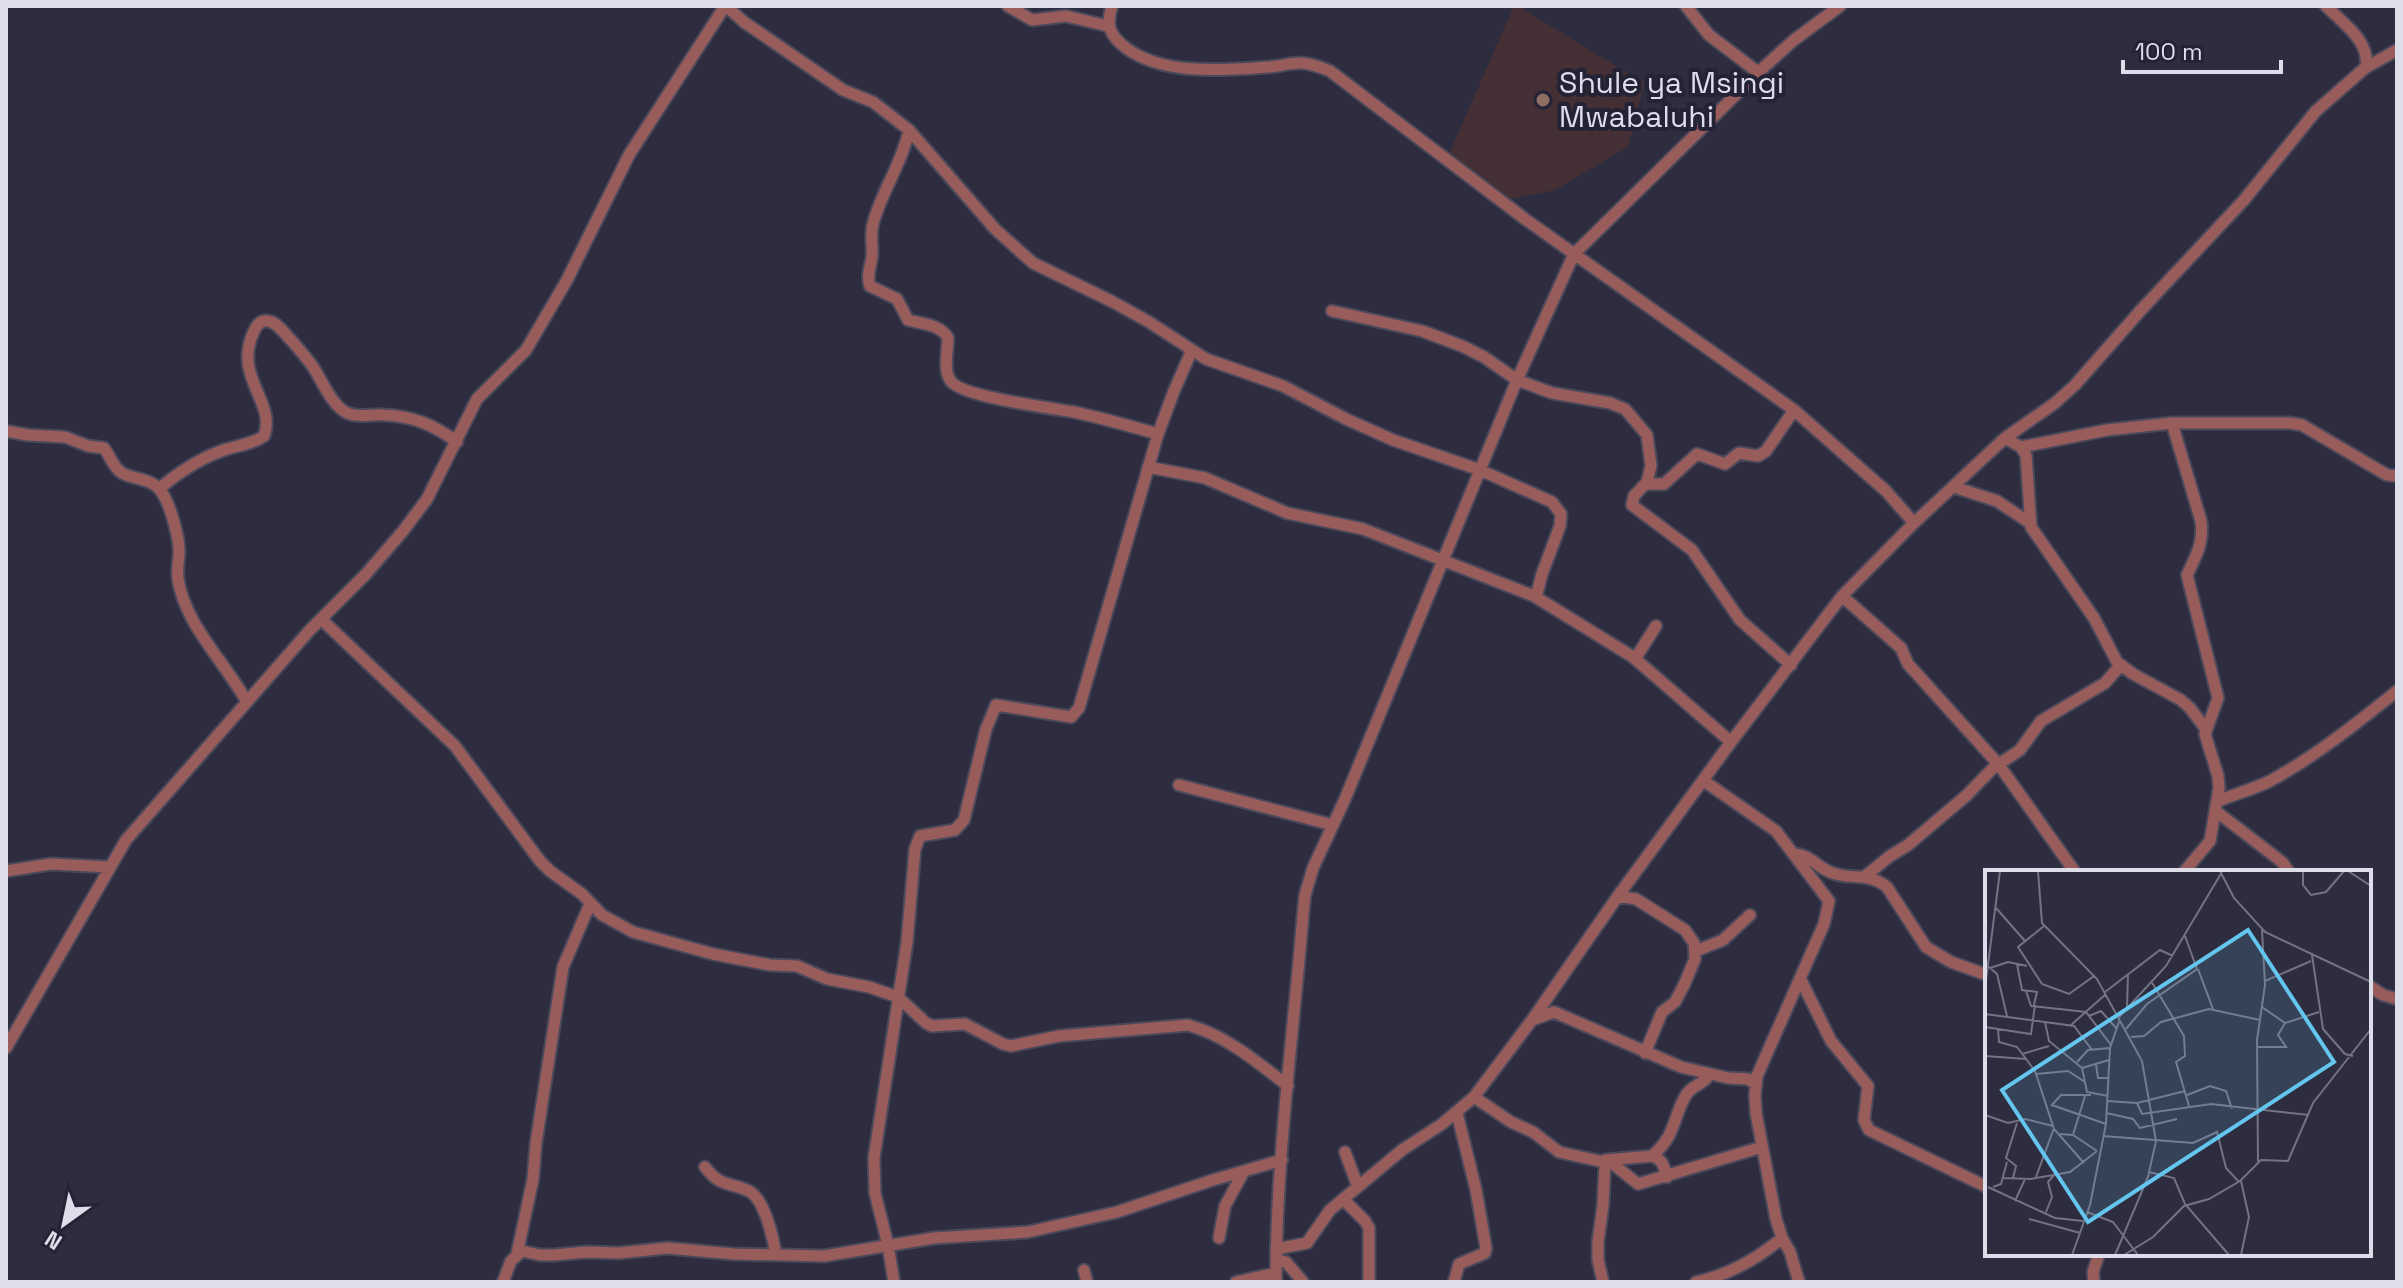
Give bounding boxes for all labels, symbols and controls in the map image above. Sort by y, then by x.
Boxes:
scale bar [2123,24,2281,74]
text: 100 m [2135,36,2203,67]
place label: Shule ya Msingi Mwabaluhi [1559,63,1784,136]
marker: Shule ya Msingi Mwabaluhi [1534,91,1552,109]
inset map [1985,870,2371,1256]
north arrow [24,1184,104,1264]
text: N [39,1225,67,1257]

